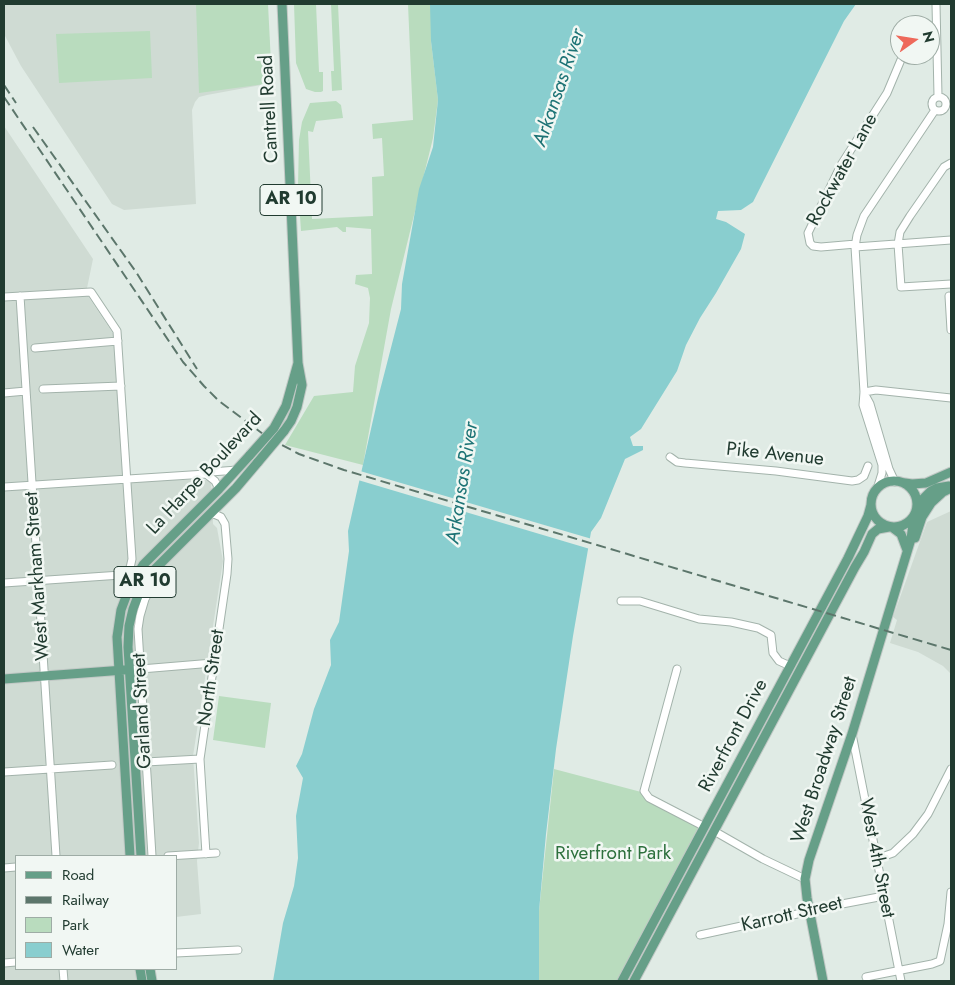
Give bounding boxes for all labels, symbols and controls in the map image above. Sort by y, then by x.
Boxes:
north arrow [890,15,940,65]
water label: Arkansas River [529,26,591,150]
text: N [918,29,940,45]
street label: Cantrell Road [256,54,284,164]
street label: Rockwater Lane [803,110,883,230]
road number: AR 10 [260,184,322,216]
street label: La Harpe Boulevard [143,408,267,540]
water label: Arkansas River [442,420,484,546]
street label: Pike Avenue [725,439,825,471]
street label: West Markham Street [21,491,55,661]
road number: AR 10 [114,566,176,598]
street label: North Street [194,628,230,728]
street label: Garland Street [129,653,157,769]
street label: West Broadway Street [787,674,863,846]
street label: Riverfront Drive [695,676,773,796]
street label: West 4th Street [853,796,899,920]
park label: Riverfront Park [555,843,671,865]
legend [15,855,178,970]
text: Road [62,864,94,886]
text: Railway [62,889,109,911]
street label: Karrott Street [739,892,845,938]
text: Park [62,914,89,936]
text: Water [62,939,99,961]

